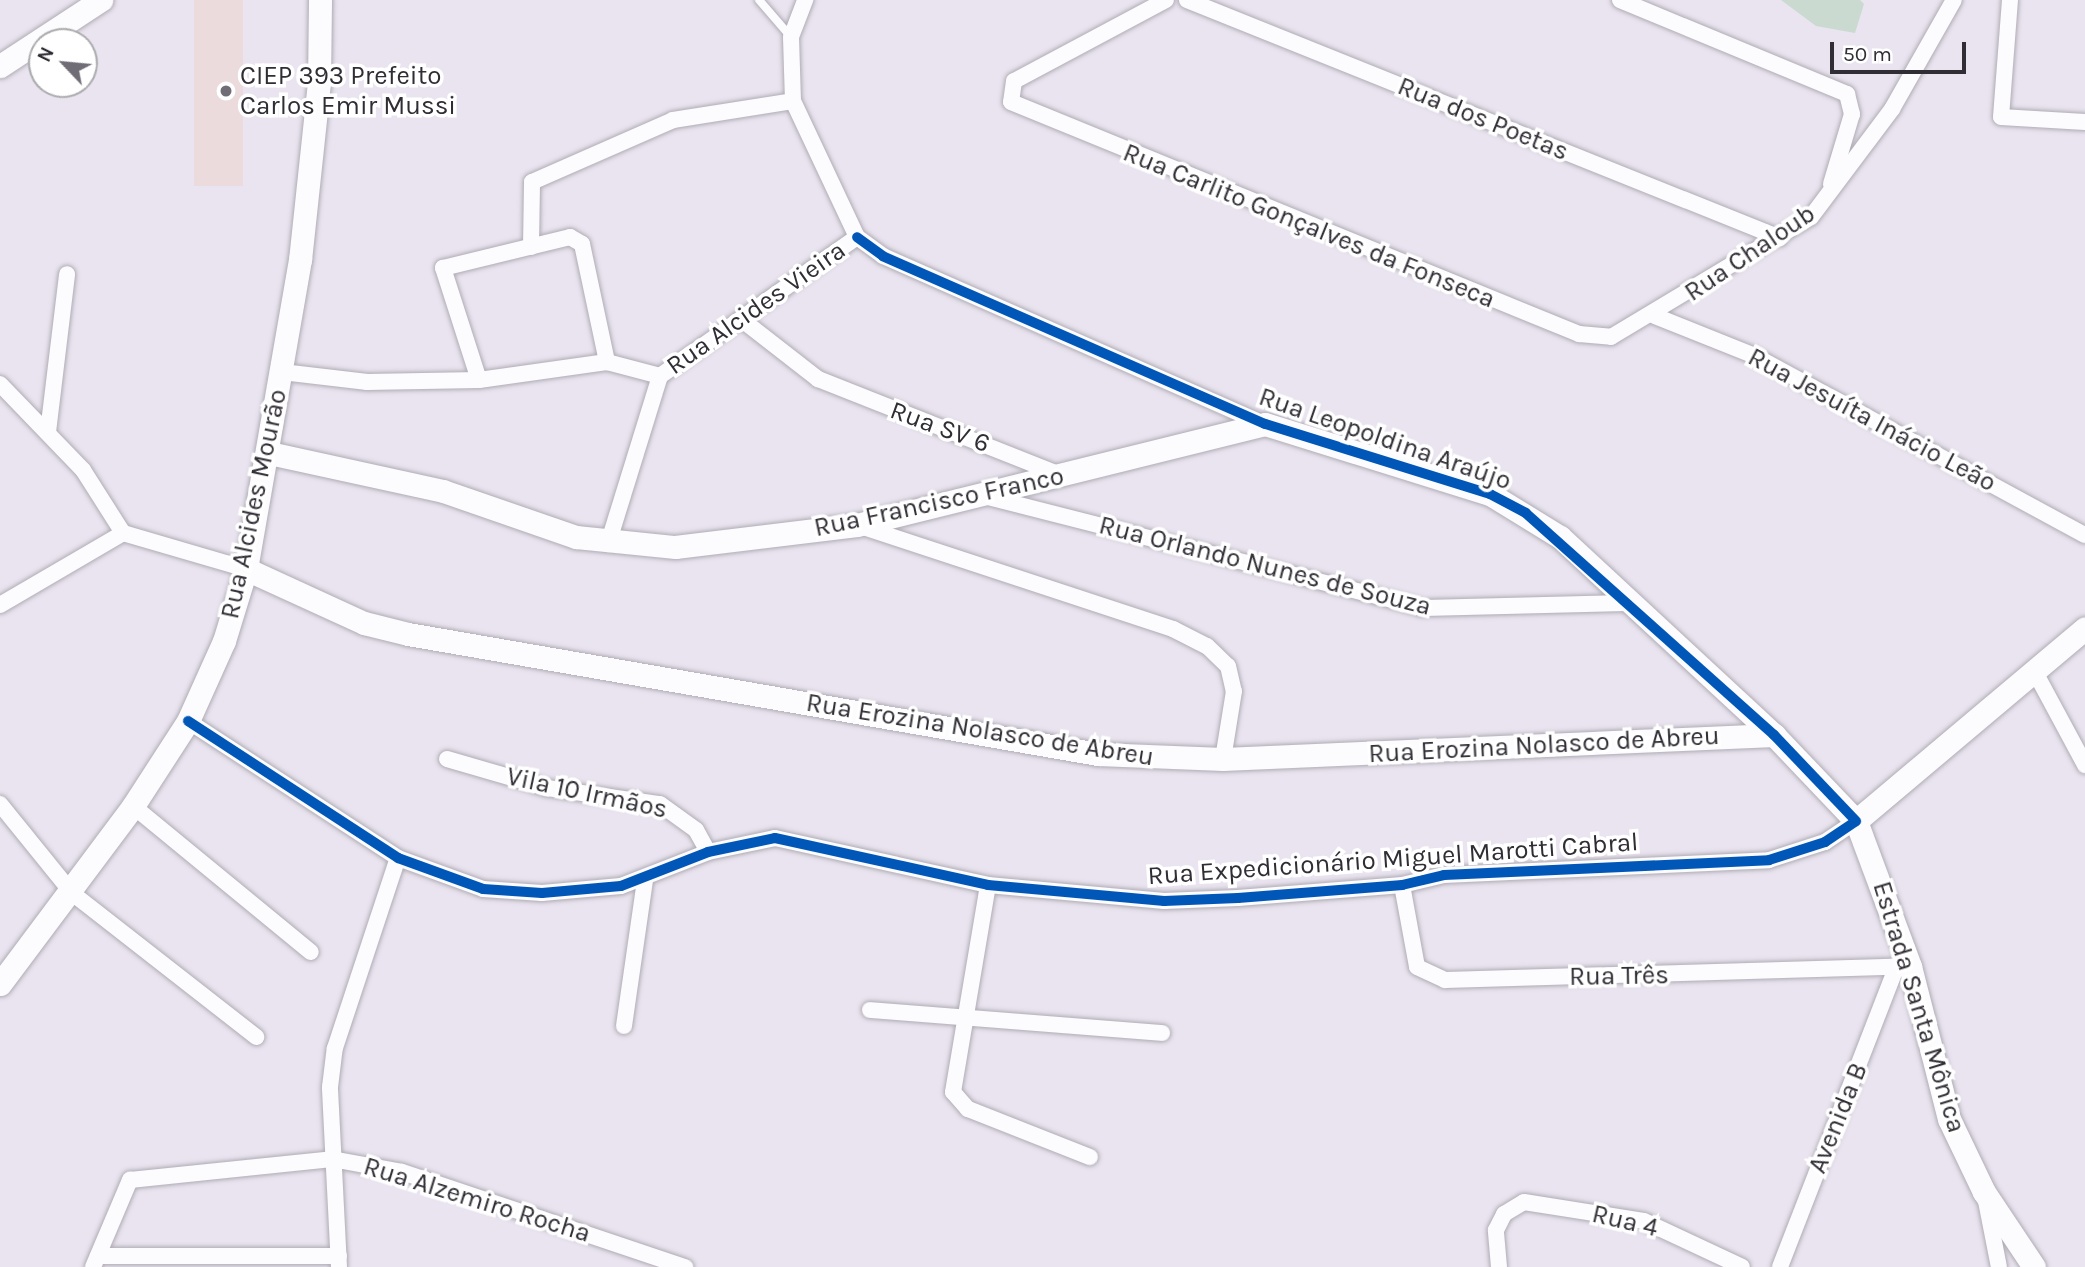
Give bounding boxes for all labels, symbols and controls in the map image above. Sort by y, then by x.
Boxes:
north arrow [28,28,98,98]
scale bar [1833,28,1969,72]
text: 50 m [1843,42,1892,66]
text: N [33,44,59,66]
place label: CIEP 393 Prefeito Carlos Emir Mussi [240,60,456,122]
street label: Rua dos Poetas [1393,71,1573,167]
marker: CIEP 393 Prefeito Carlos Emir Mussi [218,83,234,99]
street label: Rua Carlito Gonçalves da Fonseca [1118,137,1500,315]
street label: Rua Chaloub [1679,198,1821,308]
street label: Rua Alcides Vieira [661,235,851,381]
street label: Rua Jesuíta Inácio Leão [1743,341,2001,499]
street label: Rua Leopoldina Araújo [1255,381,1515,497]
street label: Rua Alcides Mourão [214,386,294,622]
street label: Rua SV 6 [886,395,994,459]
street label: Rua Francisco Franco [811,460,1067,544]
street label: Rua Orlando Nunes de Souza [1096,510,1434,622]
street label: Rua Erozina Nolasco de Abreu [804,687,1156,773]
street label: Rua Erozina Nolasco de Abreu [1368,720,1720,770]
street label: Vila 10 Irmãos [504,761,670,825]
street label: Rua Expedicionário Miguel Marotti Cabral [1147,826,1639,892]
street label: Estrada Santa Mônica [1866,878,1972,1136]
street label: Rua Três [1569,960,1669,992]
street label: Avenida B [1802,1058,1874,1178]
street label: Rua Alzemiro Rocha [360,1151,594,1249]
street label: Rua 4 [1589,1198,1661,1244]

